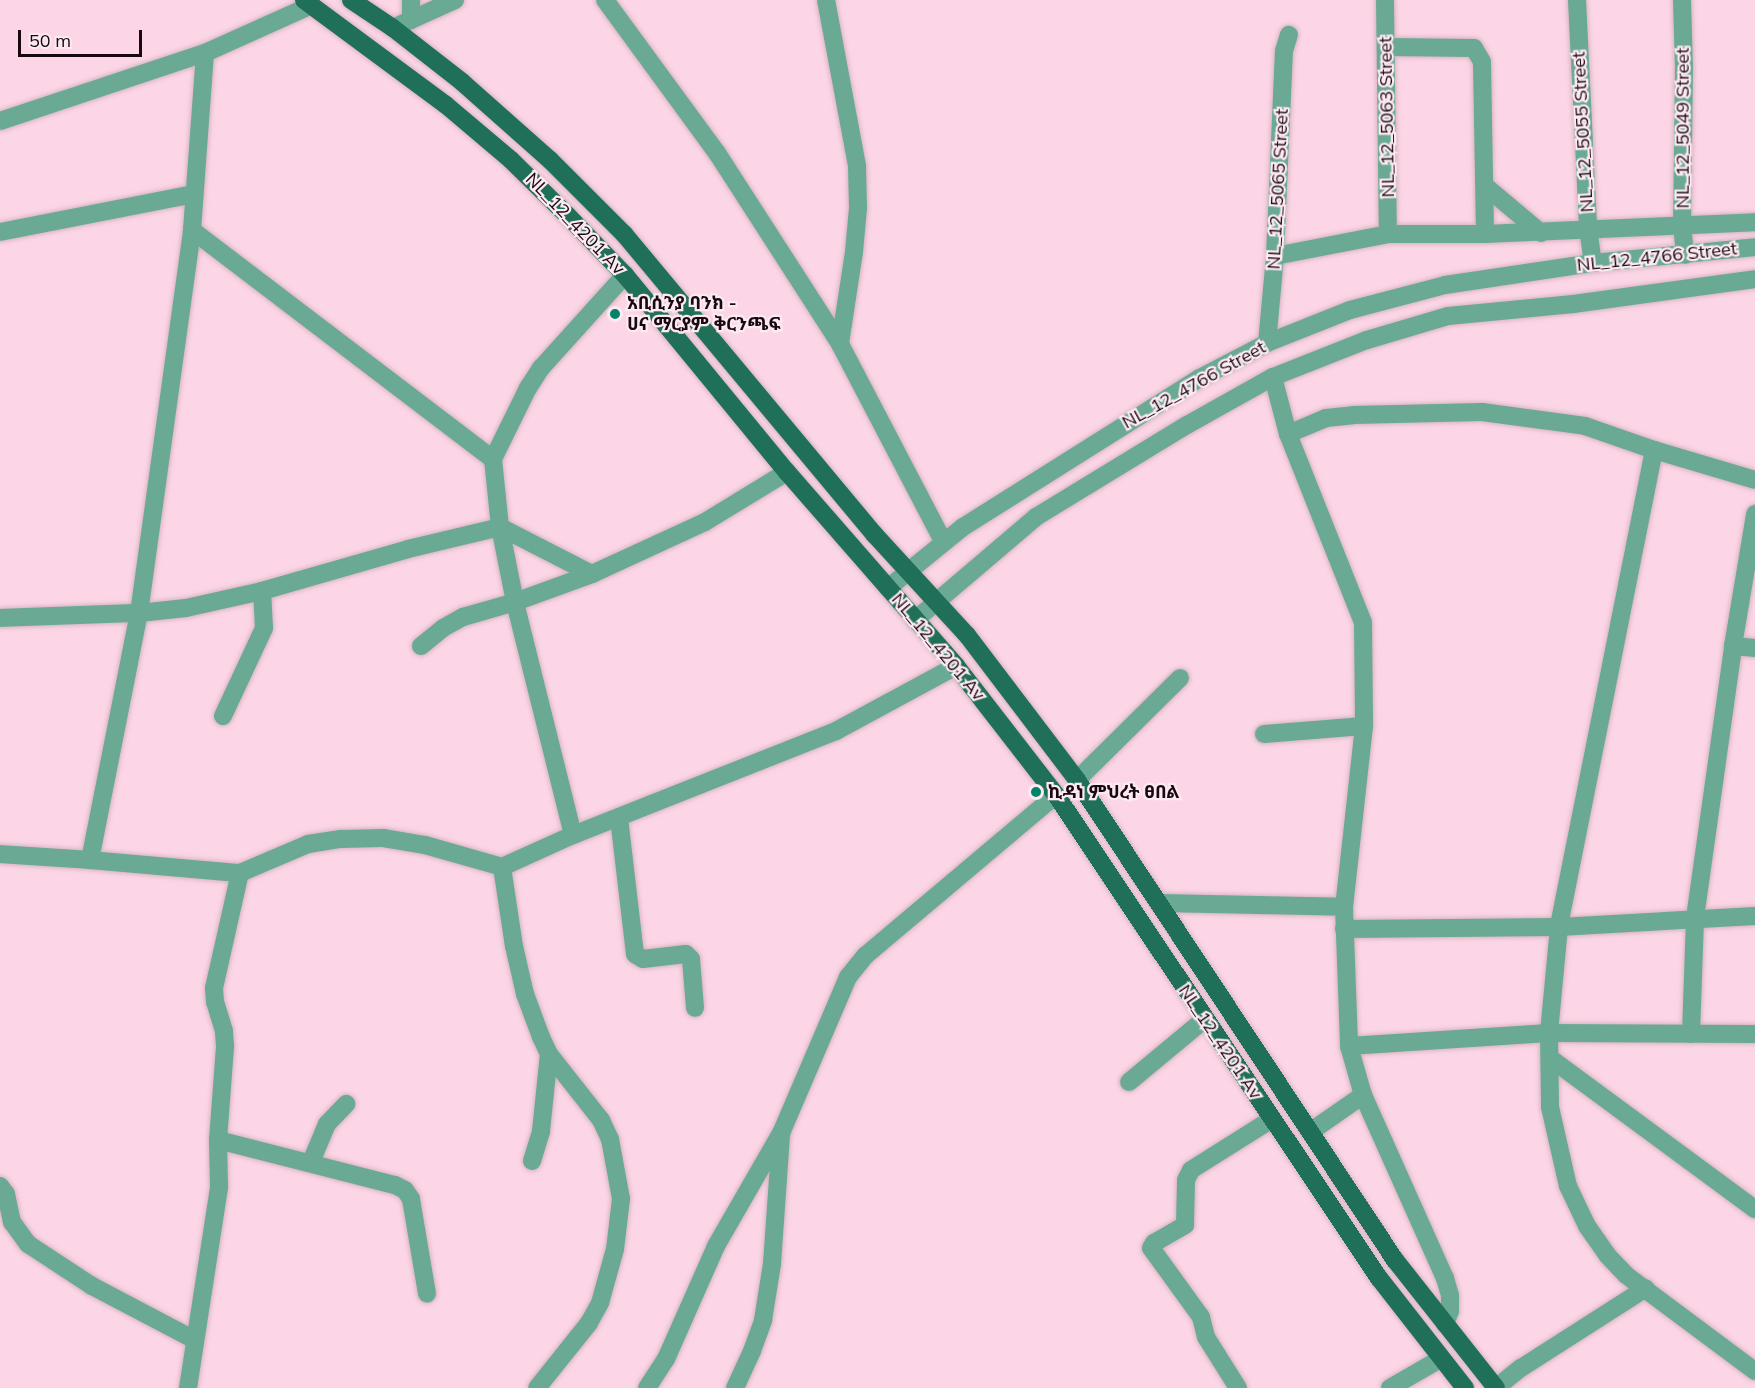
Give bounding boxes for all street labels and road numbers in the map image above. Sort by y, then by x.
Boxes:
street label: NL_12_5063 Street [1375,36,1399,198]
street label: NL_12_5049 Street [1672,48,1694,208]
street label: NL_12_5055 Street [1568,51,1598,213]
street label: NL_12_5065 Street [1263,108,1293,270]
street label: NL_12_4201 Av [521,168,629,280]
street label: NL_12_4766 Street [1576,238,1738,276]
street label: NL_12_4766 Street [1118,337,1270,433]
street label: NL_12_4201 Av [887,589,989,705]
street label: NL_12_4201 Av [1174,981,1266,1103]

